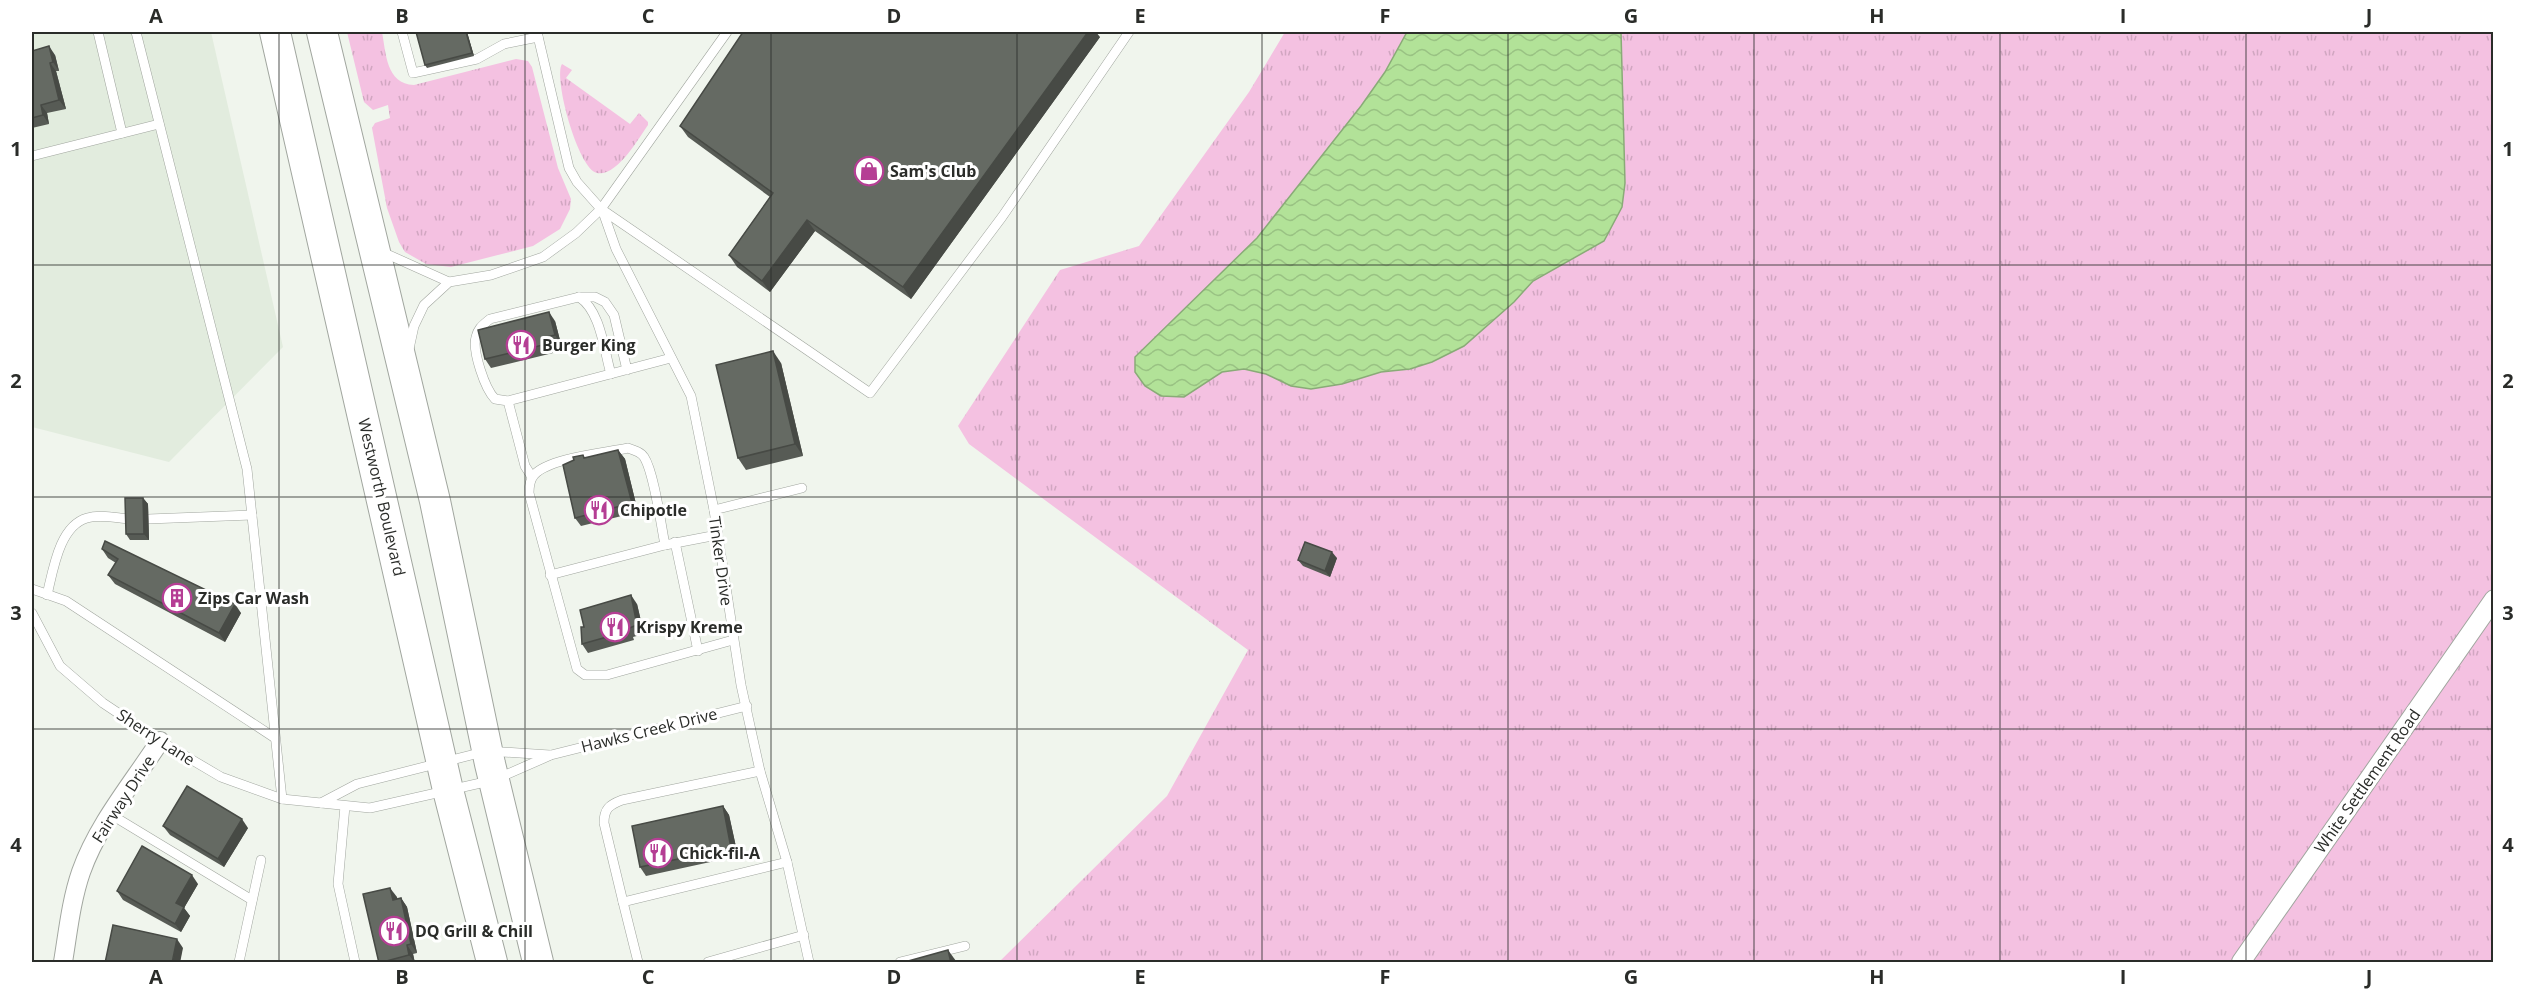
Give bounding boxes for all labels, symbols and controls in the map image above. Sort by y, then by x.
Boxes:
text: A [149,2,163,29]
text: B [395,2,409,29]
text: C [642,2,655,29]
text: D [887,2,901,29]
text: E [1134,2,1146,29]
text: F [1380,2,1390,29]
text: G [1624,2,1638,29]
text: H [1869,2,1885,29]
text: I [2120,2,2126,29]
text: J [2364,2,2372,29]
text: 1 [10,135,22,162]
text: 1 [2502,135,2514,162]
shop icon: Sam's Club [853,155,885,187]
place label: Sam's Club [890,160,976,182]
restaurant icon: Burger King [505,329,537,361]
place label: Burger King [542,334,636,356]
text: 2 [10,367,22,394]
text: 2 [2502,367,2514,394]
street label: Westworth Boulevard [353,416,411,578]
restaurant icon: Chipotle [583,494,615,526]
place label: Chipotle [620,499,687,521]
street label: Tinker Drive [704,515,738,607]
building icon: Zips Car Wash [161,582,193,614]
place label: Zips Car Wash [198,587,309,609]
text: 3 [10,599,22,626]
text: 3 [2502,599,2514,626]
restaurant icon: Krispy Kreme [599,611,631,643]
place label: Krispy Kreme [636,616,743,638]
street label: Hawks Creek Drive [579,702,719,758]
street label: Sherry Lane [113,704,199,770]
street label: White Settlement Road [2309,705,2425,857]
street label: Fairway Drive [86,751,160,847]
text: 4 [10,831,22,858]
text: 4 [2502,831,2514,858]
restaurant icon: Chick-fil-A [642,837,674,869]
place label: Chick-fil-A [679,842,761,864]
restaurant icon: DQ Grill & Chill [378,915,410,947]
place label: DQ Grill & Chill [415,920,533,942]
text: A [149,963,163,990]
text: B [395,963,409,990]
text: C [642,963,655,990]
text: D [887,963,901,990]
text: E [1134,963,1146,990]
text: F [1380,963,1390,990]
text: G [1624,963,1638,990]
text: H [1869,963,1885,990]
text: I [2120,963,2126,990]
text: J [2364,963,2372,990]

